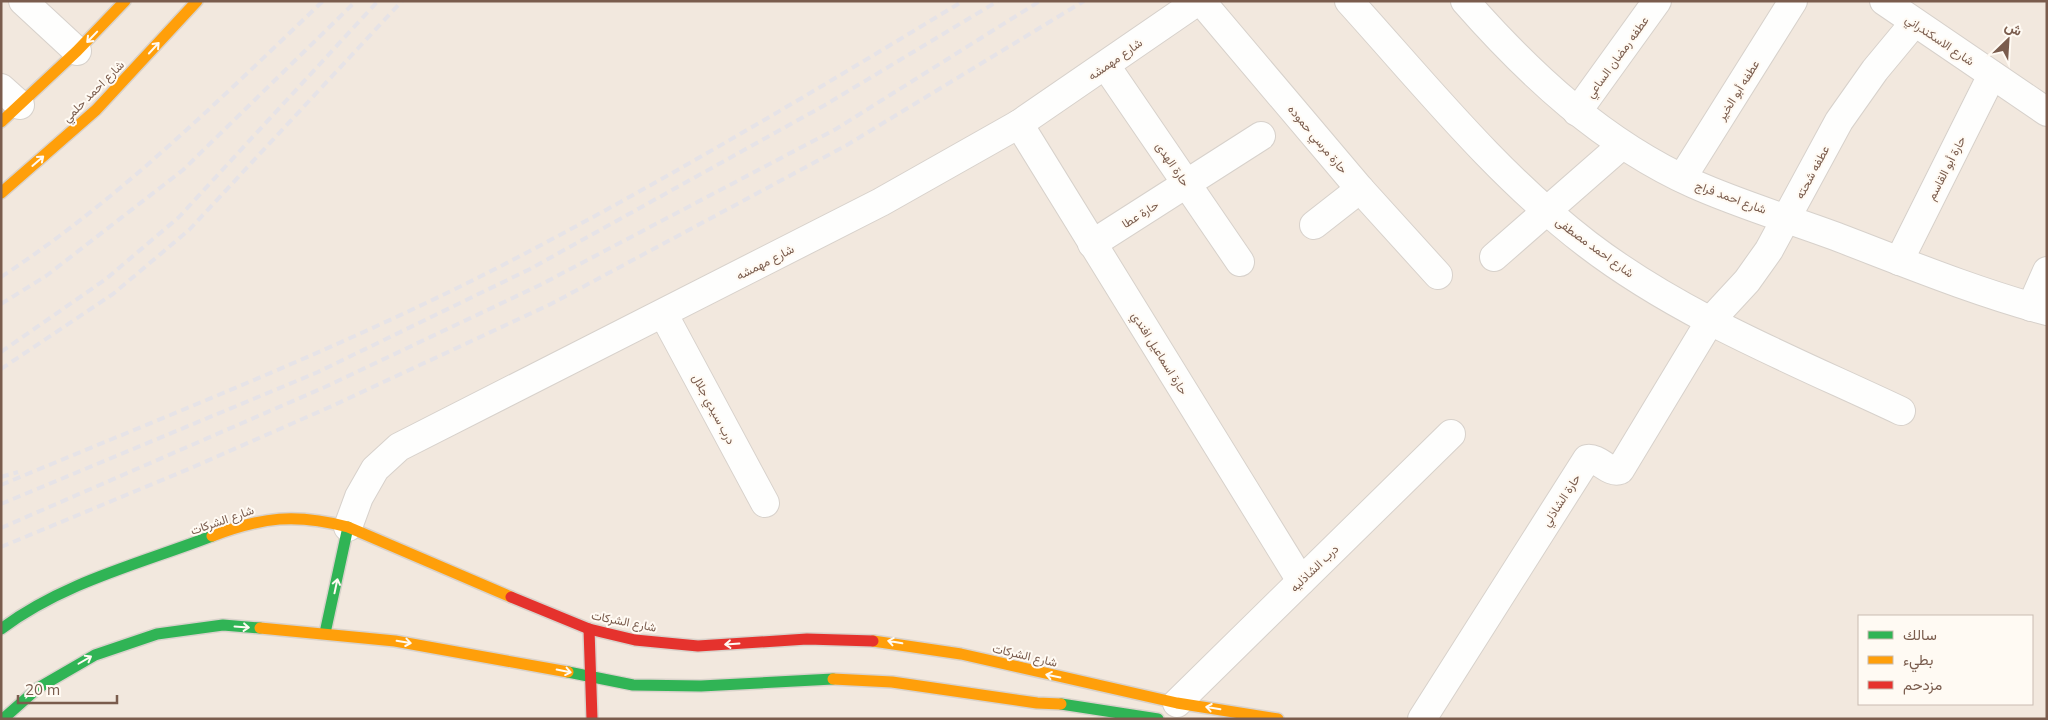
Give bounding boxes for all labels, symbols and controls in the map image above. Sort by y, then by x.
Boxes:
street label: شارع الاسكندراني [1901,11,1977,71]
street label: عطفه رمضان الساعي [1582,13,1654,103]
north arrow [1983,15,2033,65]
text: ش [2002,17,2025,40]
one-way arrow [86,30,98,43]
street label: شارع مهمشه [1085,35,1146,85]
one-way arrow [148,41,160,54]
street label: شارع احمد حلمي [59,57,129,127]
street label: عطفه أبو الخير [1713,57,1763,124]
street label: حارة مرسي حموده [1283,102,1351,178]
street label: حارة أبو القاسم [1923,133,1970,203]
street label: حارة الهدى [1152,139,1193,190]
street label: عطفه شحته [1792,143,1832,201]
one-way arrow [32,156,45,167]
street label: شارع احمد فراج [1693,177,1769,219]
street label: حارة عطا [1119,197,1162,232]
street label: شارع احمد مصطفى [1552,214,1637,282]
street label: شارع مهمشه [734,241,797,285]
street label: حارة اسماعيل افندي [1126,309,1191,399]
street label: درب سيدي جلال [687,371,739,448]
street label: حارة الشاذلي [1538,471,1586,531]
street label: شارع الشركات [188,502,256,540]
street label: درب الشاذليه [1287,541,1342,596]
one-way arrow [331,578,341,594]
street label: شارع الشركات [590,607,658,637]
legend [1858,615,2033,705]
one-way arrow [234,622,250,632]
text: سالك [1903,625,1937,644]
one-way arrow [887,637,903,647]
one-way arrow [396,638,412,648]
one-way arrow [725,639,741,648]
street label: شارع الشركات [991,640,1059,672]
text: بطيء [1903,650,1933,673]
one-way arrow [78,655,92,665]
one-way arrow [556,667,572,676]
one-way arrow [1046,671,1062,680]
scale bar [18,672,116,704]
text: مزدحم [1903,675,1942,695]
text: 20 m [25,680,60,699]
one-way arrow [1205,703,1221,713]

